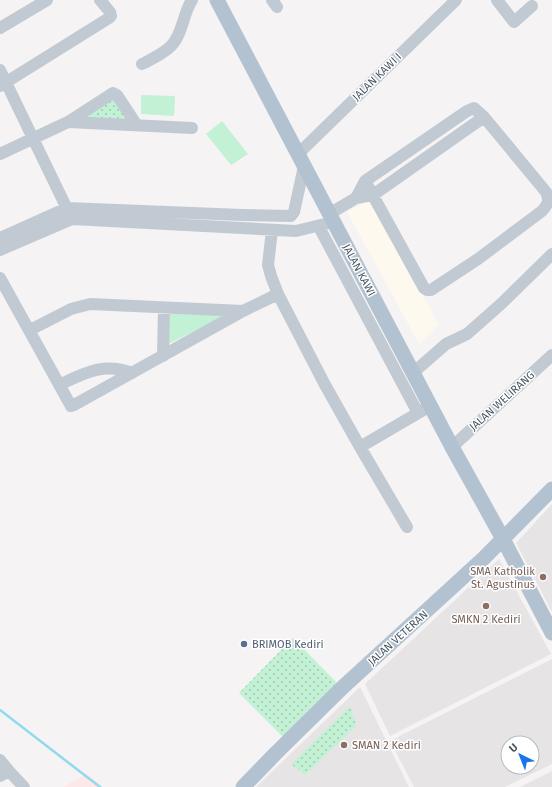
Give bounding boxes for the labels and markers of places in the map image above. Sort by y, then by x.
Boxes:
place label: SMA Katholik St. Agustinus [470,565,535,591]
marker: SMA Katholik St. Agustinus [538,572,548,582]
marker: SMKN 2 Kediri [481,601,491,611]
place label: SMKN 2 Kediri [451,613,521,626]
place label: BRIMOB Kediri [252,638,324,651]
marker: BRIMOB Kediri [239,639,249,649]
place label: SMAN 2 Kediri [352,739,421,752]
marker: SMAN 2 Kediri [339,740,349,750]

